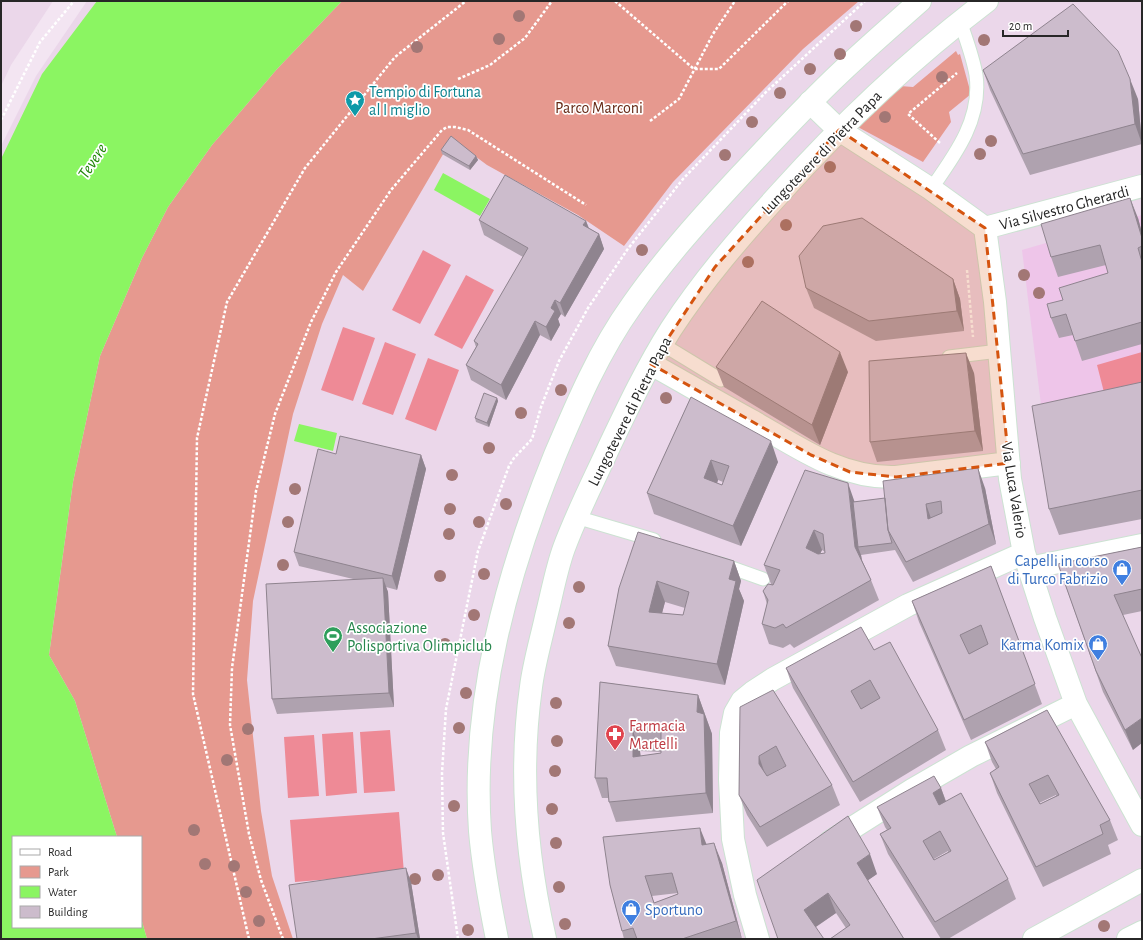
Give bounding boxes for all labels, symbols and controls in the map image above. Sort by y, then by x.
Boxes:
scale bar [1003,12,1068,38]
text: 20 m [1009,20,1032,32]
place label: Tempio di Fortuna al I miglio [369,84,481,118]
street label: Lungotevere di Pietra Papa [759,88,885,218]
place icon: Tempio di Fortuna al I miglio [344,89,366,117]
park label: Parco Marconi [555,100,643,116]
water label: Tevere [75,141,110,182]
street label: Via Silvestro Gherardi [998,183,1131,233]
street label: Lungotevere di Pietra Papa [585,334,675,489]
street label: Via Luca Valerio [998,441,1030,540]
place label: Capelli in corso di Turco Fabrizio [1007,553,1108,587]
shop icon: Capelli in corso di Turco Fabrizio [1111,558,1133,586]
place label: Associazione Polisportiva Olimpiclub [347,620,492,654]
sports icon: Associazione Polisportiva Olimpiclub [322,625,344,653]
shop icon: Karma Komix [1087,633,1109,661]
place label: Karma Komix [1000,637,1084,653]
place label: Farmacia Martelli [629,718,685,752]
pharmacy icon: Farmacia Martelli [604,723,626,751]
legend [12,836,142,928]
text: Road [48,846,72,858]
text: Park [48,866,69,878]
text: Water [48,886,77,898]
shop icon: Sportuno [620,898,642,926]
place label: Sportuno [645,902,703,918]
text: Building [48,906,88,918]

